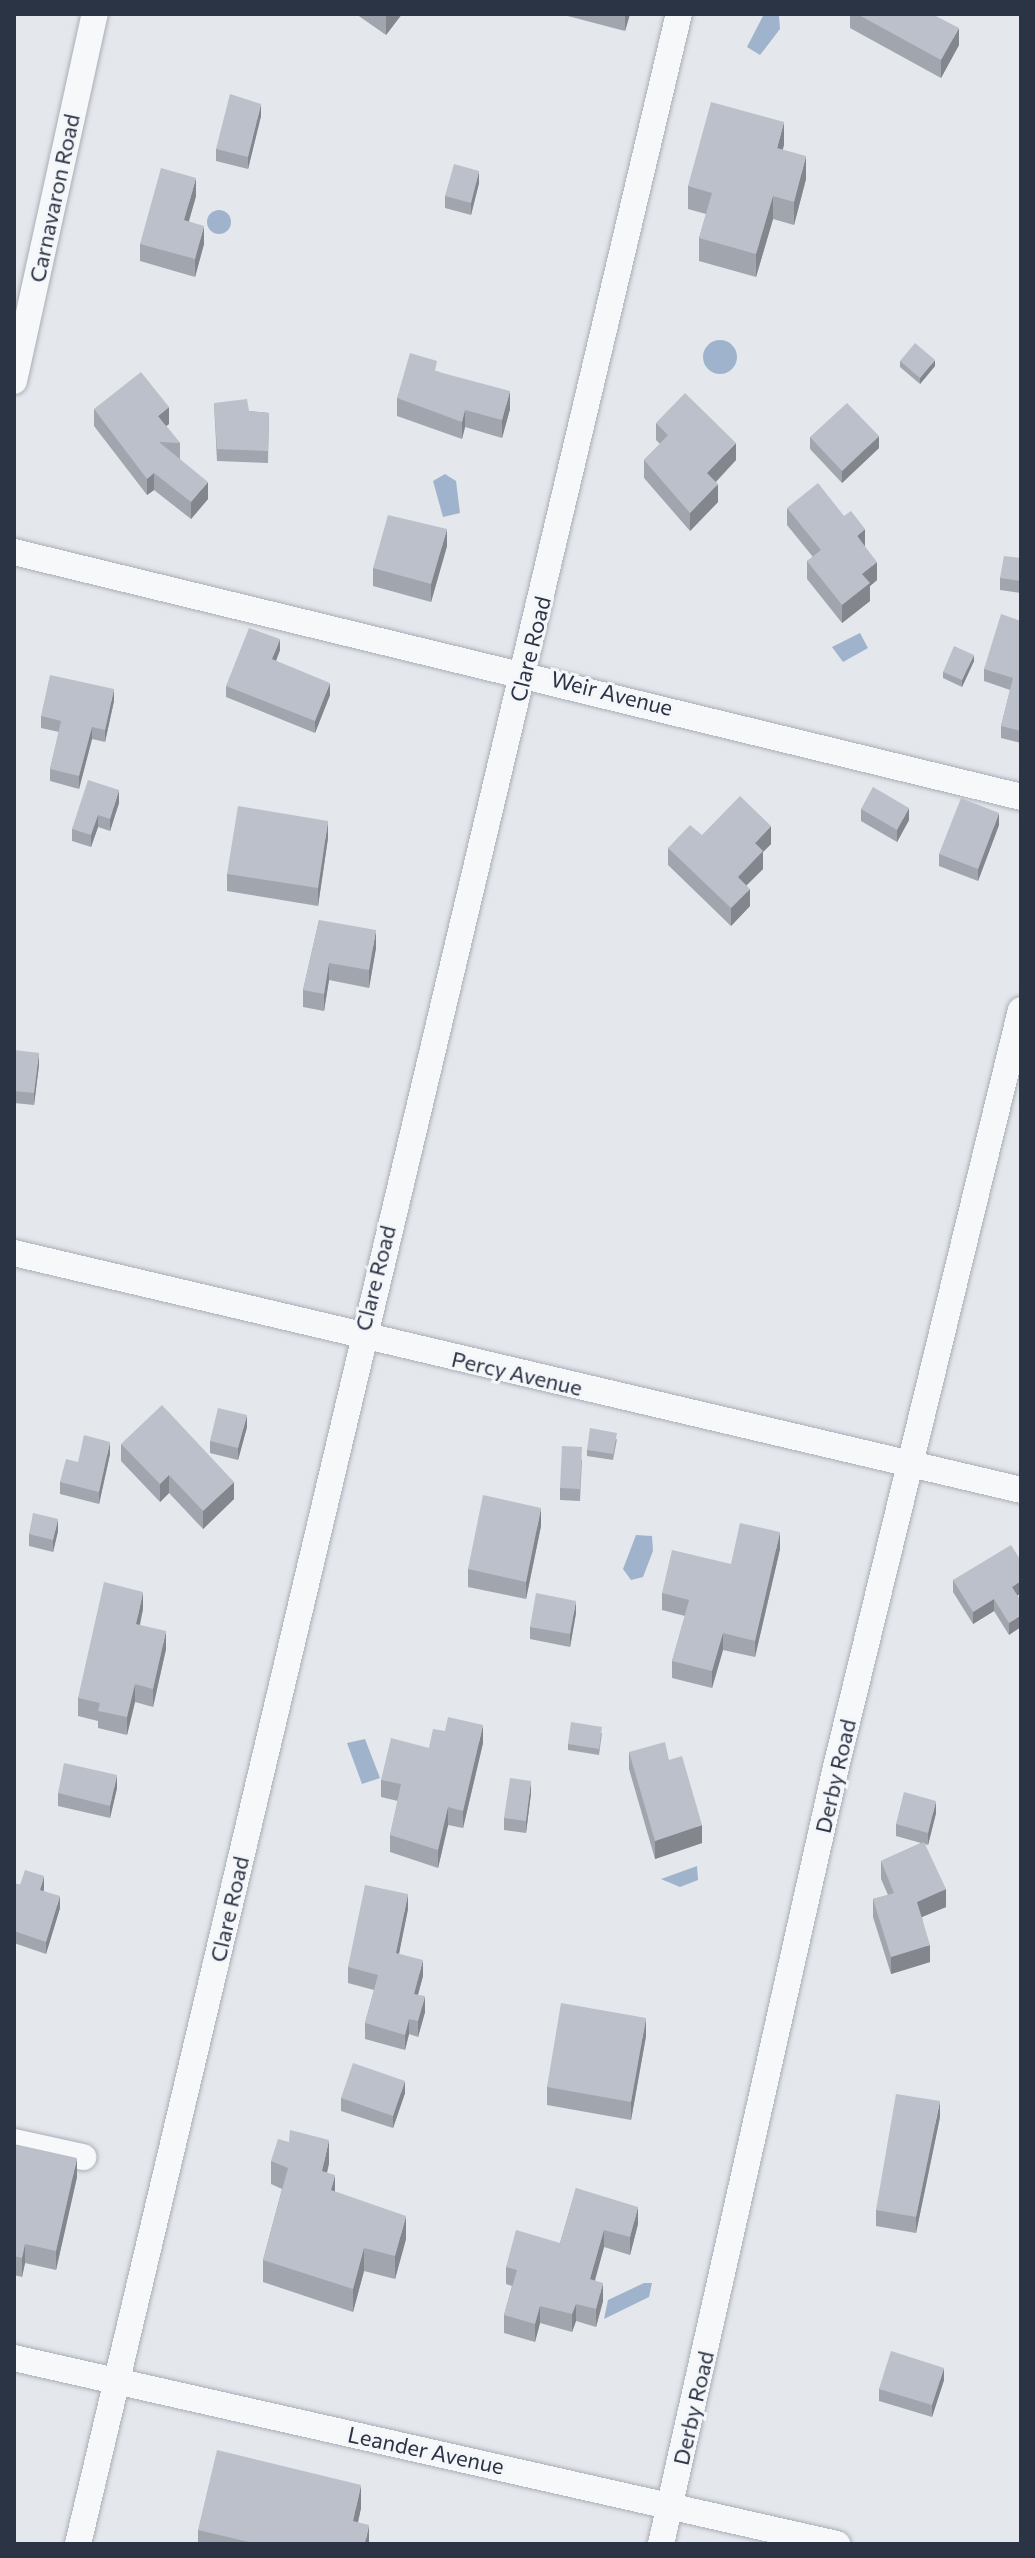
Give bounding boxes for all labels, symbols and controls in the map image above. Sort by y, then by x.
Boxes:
street label: Carnavaron Road [23,111,85,285]
street label: Clare Road [504,594,556,704]
street label: Weir Avenue [548,665,676,721]
street label: Clare Road [349,1223,401,1333]
street label: Percy Avenue [449,1345,585,1401]
street label: Derby Road [809,1716,861,1836]
street label: Clare Road [204,1854,254,1964]
street label: Derby Road [667,2348,719,2468]
street label: Leander Avenue [346,2421,506,2479]

